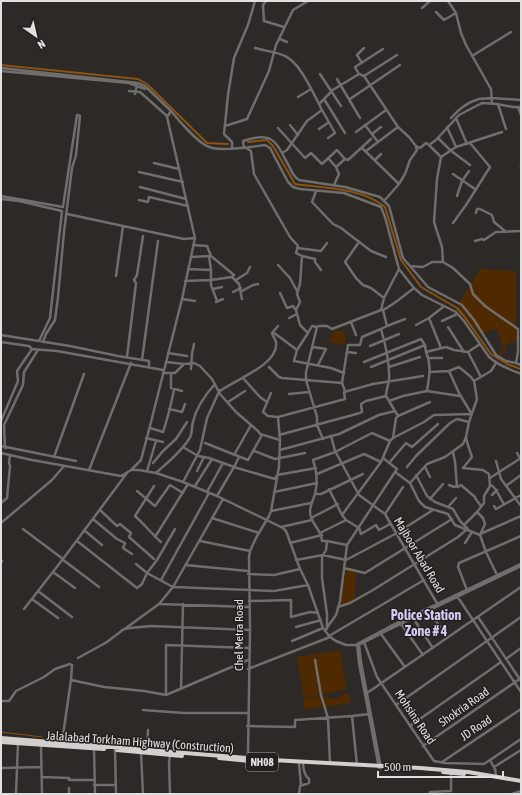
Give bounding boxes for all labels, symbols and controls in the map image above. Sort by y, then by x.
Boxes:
north arrow [16,16,56,56]
text: N [36,37,48,51]
street label: Majboor Abad Road [391,515,447,595]
street label: Chel Metra Road [232,599,246,671]
district label: Police Station Zone # 4 [391,607,462,639]
street label: Shokria Road [436,685,492,729]
street label: Mohsina Road [392,687,438,747]
street label: JD Road [458,712,494,744]
street label: Jalalabad Torkham Highway (Construction) [46,728,234,756]
road number: NH08 [246,753,278,771]
scale bar [378,753,503,779]
text: 500 m [384,760,411,774]

